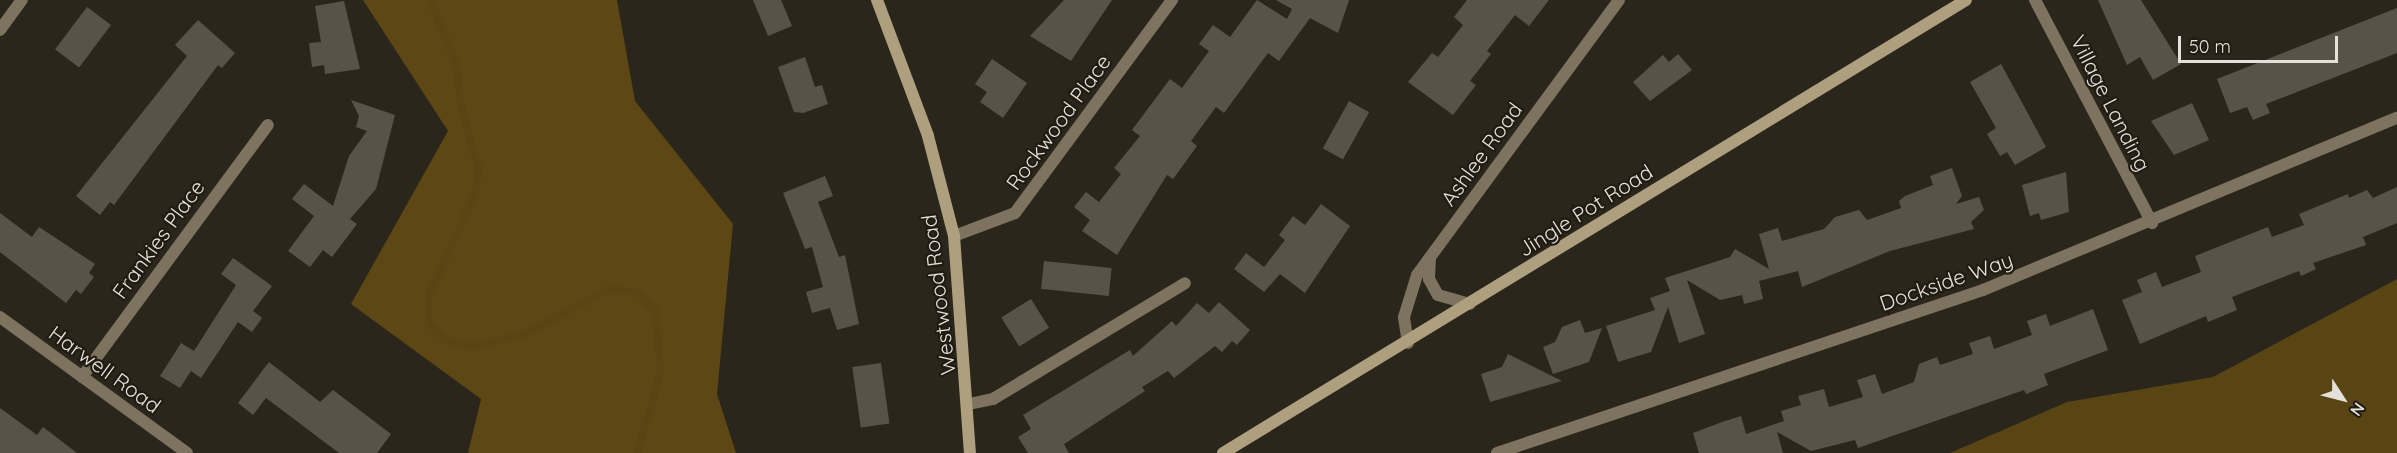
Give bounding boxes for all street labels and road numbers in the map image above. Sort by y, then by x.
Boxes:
street label: Village Landing [2066,31,2156,175]
street label: Rockwood Place [1000,49,1116,195]
street label: Ashlee Road [1435,97,1527,211]
street label: Jingle Pot Road [1513,159,1657,261]
street label: Frankies Place [107,175,209,303]
street label: Westwood Road [916,213,960,377]
street label: Dockside Way [1876,246,2016,316]
street label: Harwell Road [44,320,166,418]

